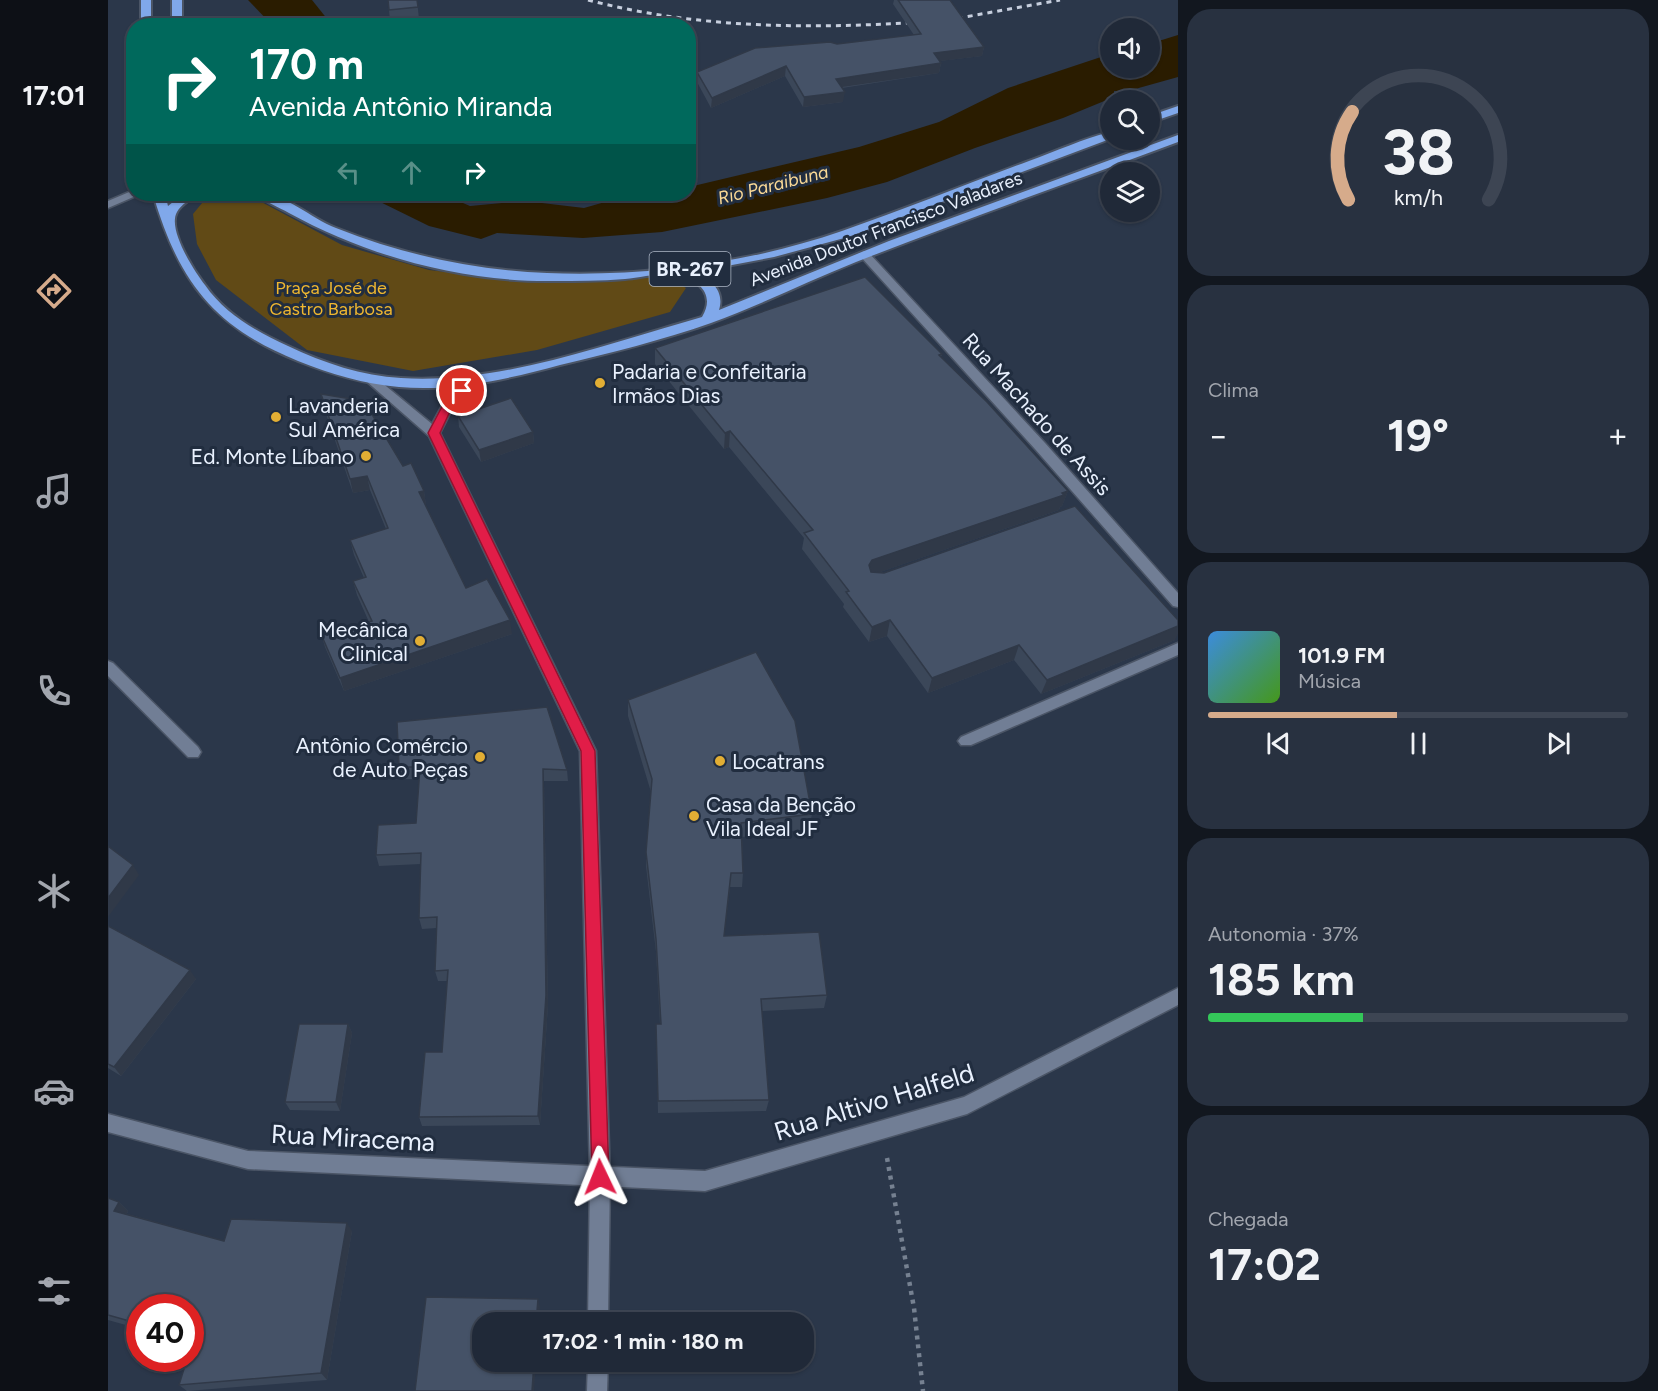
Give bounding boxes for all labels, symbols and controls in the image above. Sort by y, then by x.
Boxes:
map controls [1100,18,1160,222]
button: sound [1100,18,1160,78]
text: 170 m [249,39,364,90]
icon: right [150,42,228,120]
text: 17:01 [22,79,86,112]
text: Avenida Antônio Miranda [249,90,552,123]
button: search [1100,90,1160,150]
text: 38 [1382,115,1454,190]
icon: left [332,156,365,189]
icon: ahead [395,156,428,189]
icon: right [458,156,491,189]
water label: Rio Paraibuna [715,161,831,209]
button: layers [1100,162,1160,222]
street label: Avenida Doutor Francisco Valadares [747,167,1025,291]
text: km/h [1394,185,1442,210]
road number: BR-267 [650,252,730,286]
icon: directions [33,270,75,312]
park label: Praça José de Castro Barbosa [269,277,393,320]
street label: Rua Machado de Assis [957,328,1117,500]
place label: Padaria e Confeitaria Irmãos Dias [612,359,807,408]
pin [436,365,487,416]
icon: arrive [445,374,478,407]
marker: Padaria e Confeitaria Irmãos Dias [593,376,607,390]
text: Clima [1208,378,1259,402]
place label: Lavanderia Sul América [288,393,400,442]
text: 19° [1387,408,1449,462]
marker: Lavanderia Sul América [269,410,283,424]
text: − [1208,416,1229,455]
text: + [1607,416,1628,455]
place label: Ed. Monte Líbano [191,444,354,469]
marker: Ed. Monte Líbano [359,449,373,463]
icon: music [33,470,75,512]
place label: Mecânica Clinical [318,617,408,666]
marker: Mecânica Clinical [413,634,427,648]
text: 101.9 FM [1298,642,1385,669]
text: Música [1298,669,1361,693]
icon: phone [33,670,75,712]
icon: previous [1262,727,1295,760]
icon: pause [1402,727,1435,760]
icon: next [1542,727,1575,760]
place label: Antônio Comércio de Auto Peças [296,733,468,782]
place label: Locatrans [732,749,824,774]
marker: Antônio Comércio de Auto Peças [473,750,487,764]
marker: Locatrans [713,754,727,768]
place label: Casa da Benção Vila Ideal JF [706,792,856,841]
marker: Casa da Benção Vila Ideal JF [687,809,701,823]
icon: climate [33,870,75,912]
text: Autonomia · 37% [1208,922,1359,946]
text: 185 km [1208,952,1355,1006]
street label: Rua Altivo Halfeld [770,1056,978,1148]
icon: car [33,1070,75,1112]
street label: Rua Miracema [270,1118,436,1158]
position arrow [568,1145,632,1209]
text: Chegada [1208,1207,1288,1231]
text: 17:02 [1208,1237,1321,1291]
icon: filters [33,1270,75,1312]
speed limit sign: 40 [126,1294,204,1372]
text: 17:02 · 1 min · 180 m [543,1328,743,1355]

